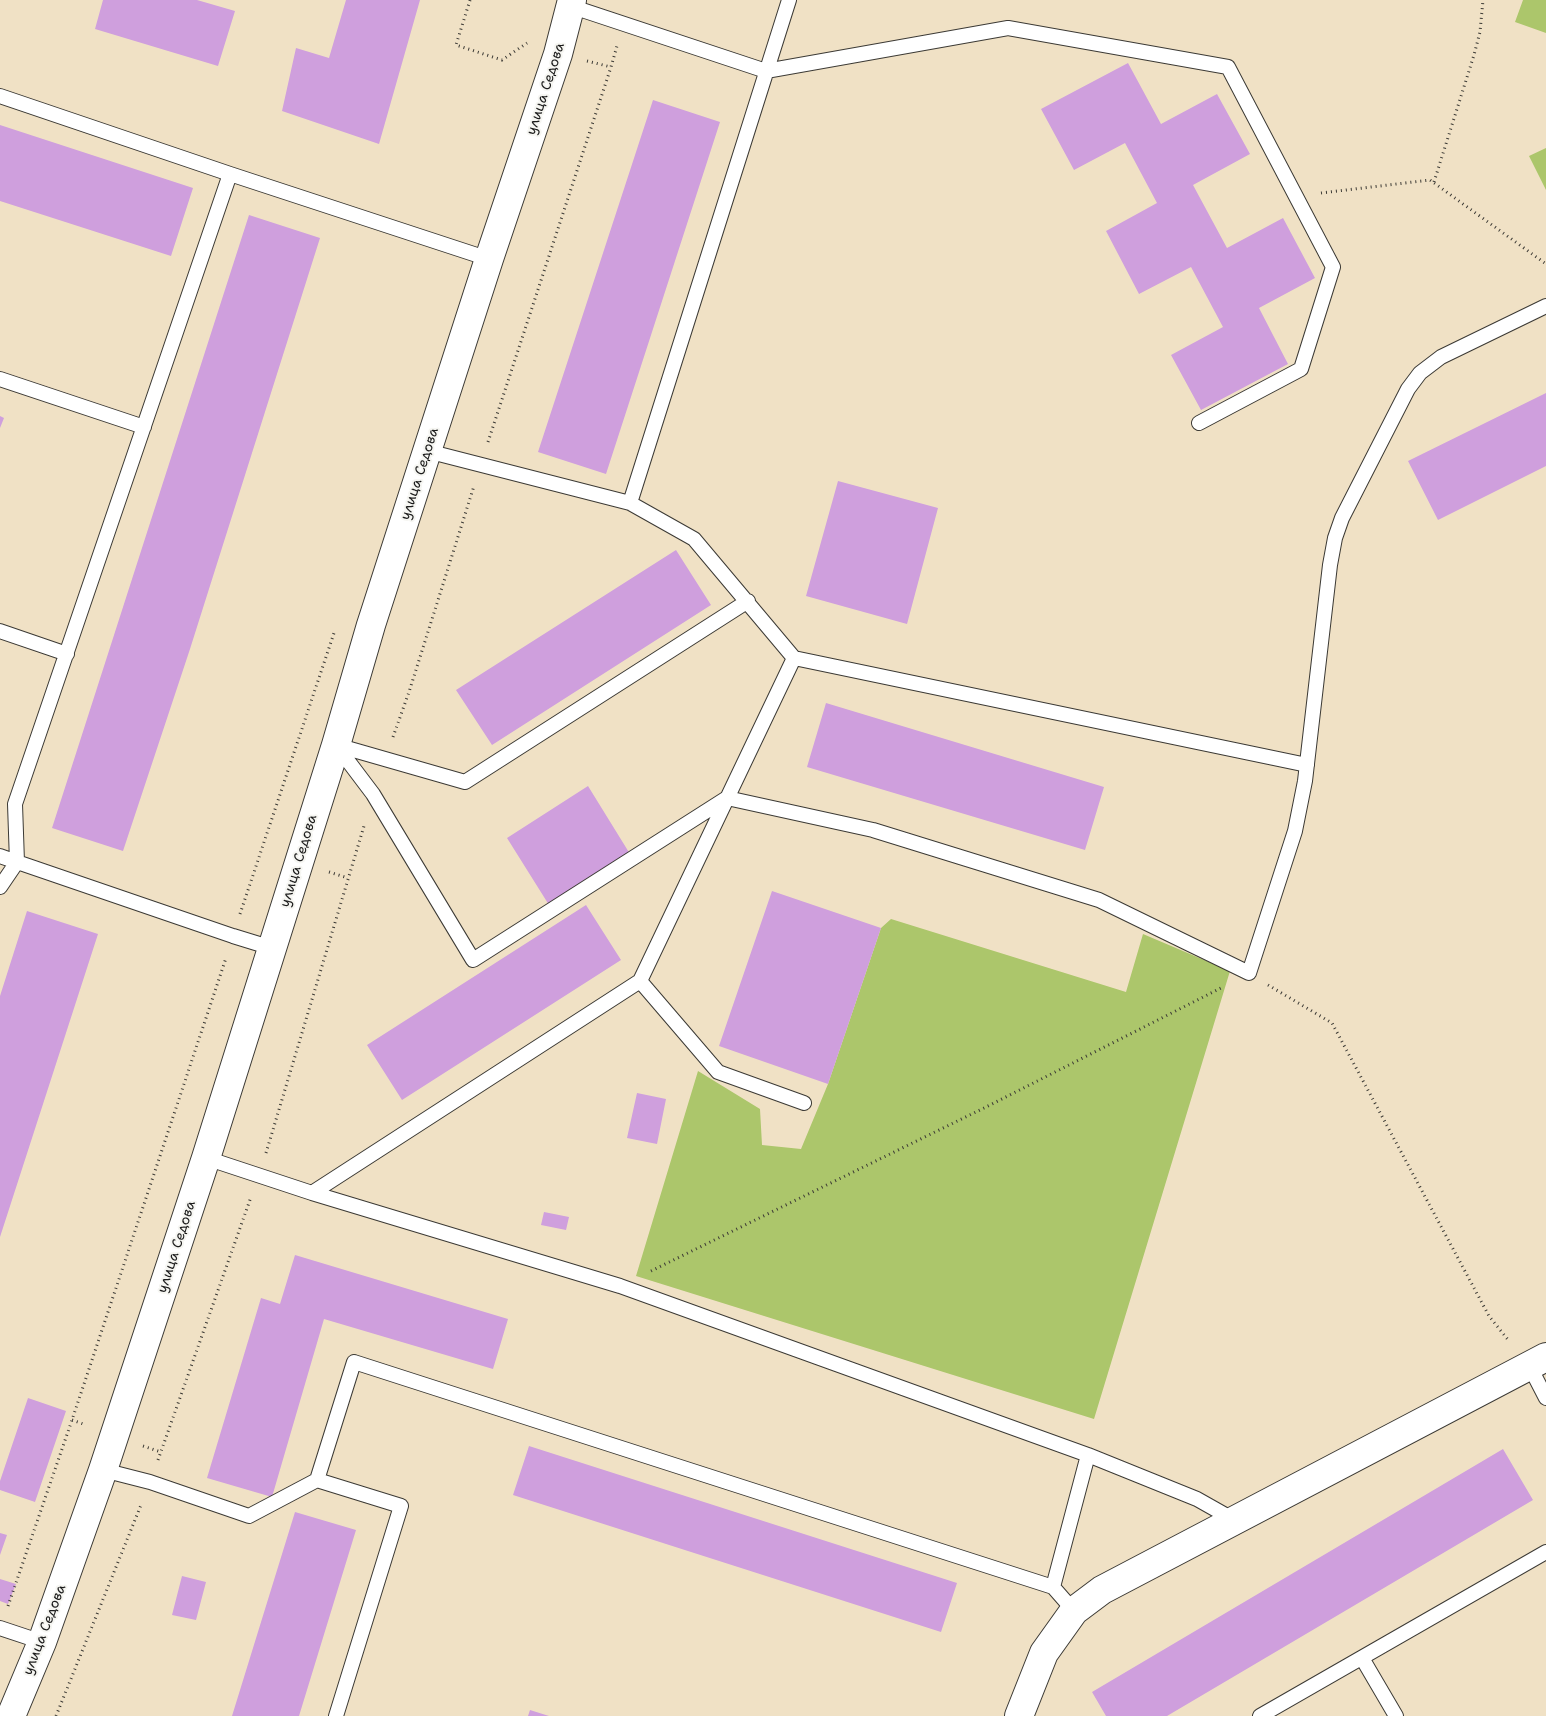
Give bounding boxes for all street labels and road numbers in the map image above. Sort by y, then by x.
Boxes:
street label: улица Седова [523,41,569,137]
street label: улица Седова [397,426,443,522]
street label: улица Седова [277,813,321,909]
street label: улица Седова [154,1199,200,1295]
street label: улица Седова [20,1582,70,1678]

